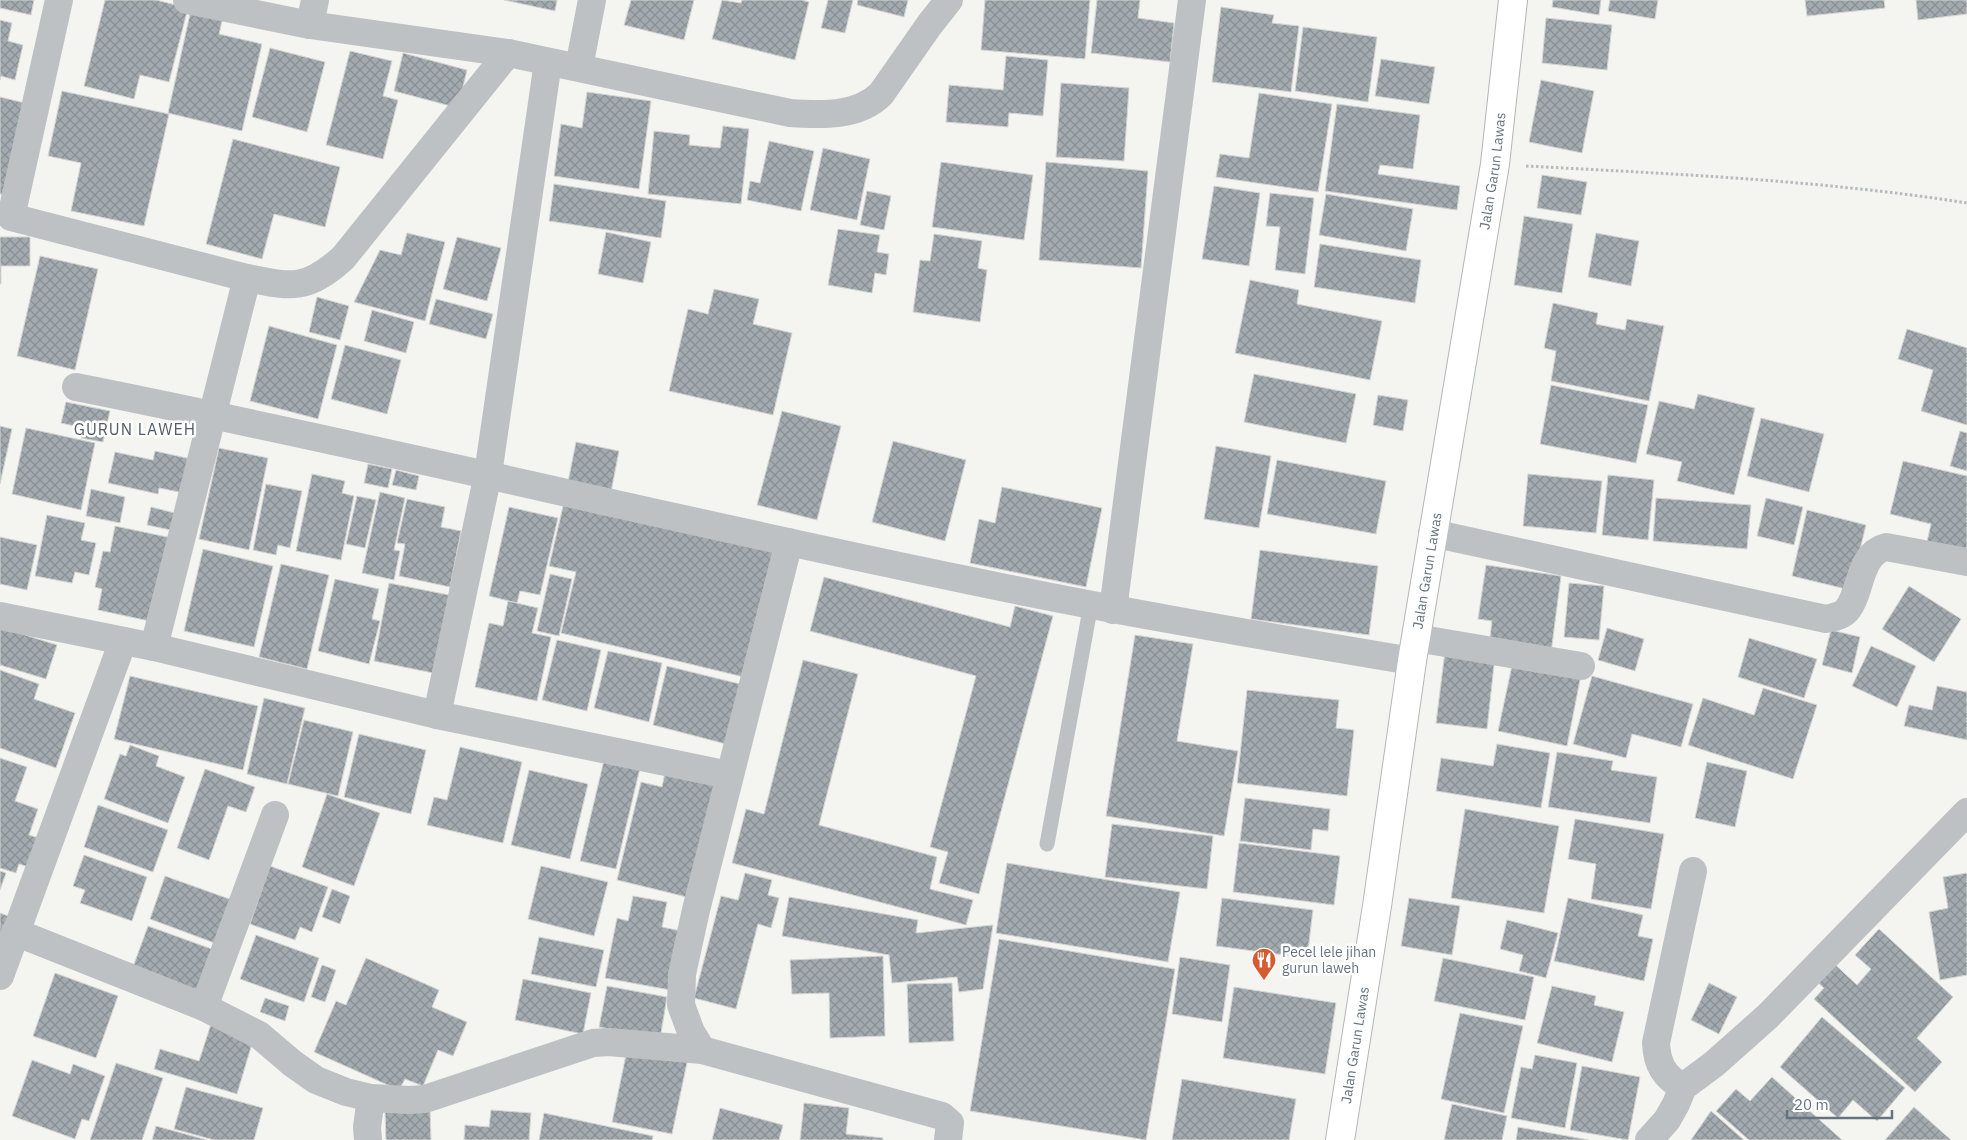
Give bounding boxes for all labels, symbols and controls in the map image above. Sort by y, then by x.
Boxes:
street label: Jalan Garun Lawas [1475,111,1510,231]
district label: GURUN LAWEH [74,419,196,439]
street label: Jalan Garun Lawas [1408,511,1446,630]
place label: Pecel lele jihan gurun laweh [1282,943,1376,977]
restaurant icon: Pecel lele jihan gurun laweh [1251,947,1277,981]
street label: Jalan Garun Lawas [1337,985,1373,1105]
scale bar [1787,1088,1892,1120]
text: 20 m [1794,1095,1829,1114]

